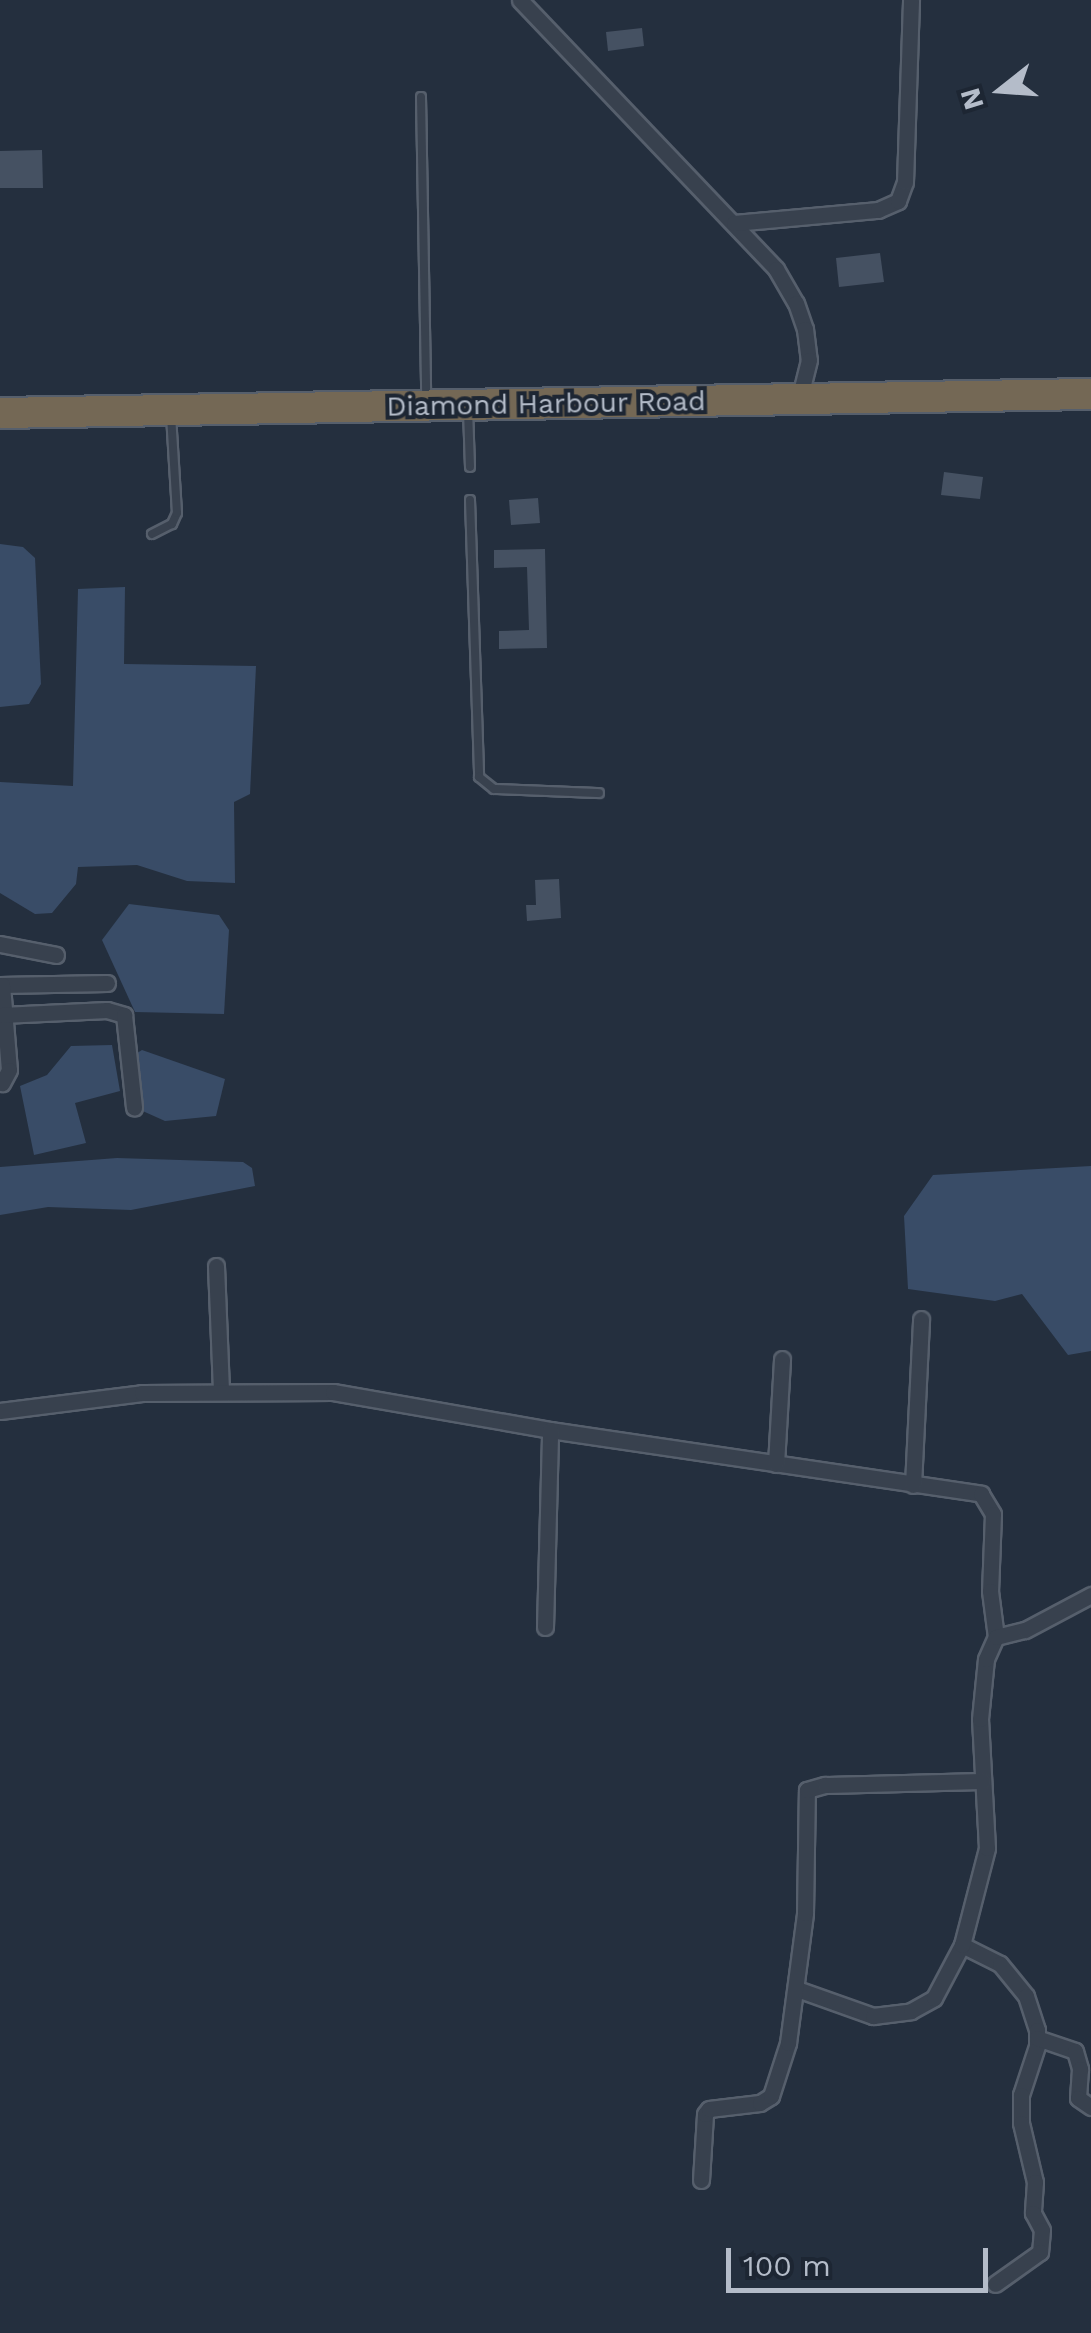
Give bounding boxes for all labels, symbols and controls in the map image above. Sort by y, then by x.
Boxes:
north arrow [951,40,1051,140]
text: N [953,84,991,114]
street label: Diamond Harbour Road [386,384,706,424]
scale bar [731,2228,994,2290]
text: 100 m [743,2248,831,2283]

